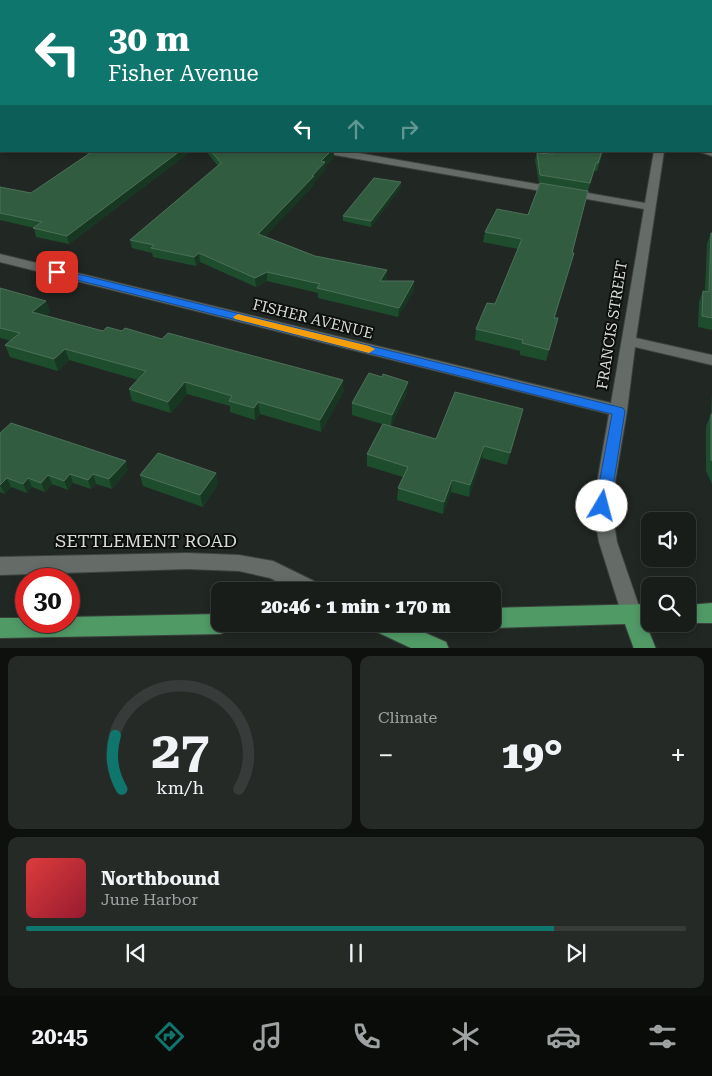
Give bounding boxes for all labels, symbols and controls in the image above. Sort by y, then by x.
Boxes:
text: 30 m [108,19,190,60]
icon: left [25,20,90,85]
text: Fisher Avenue [108,61,259,86]
icon: left [289,115,317,143]
icon: ahead [342,115,370,143]
icon: right [395,115,423,143]
pin [36,251,78,293]
icon: arrive [43,258,71,286]
street label: FRANCIS STREET [593,259,631,391]
street label: FISHER AVENUE [251,295,375,343]
position arrow [575,479,627,531]
map controls [641,512,696,632]
button: sound [641,512,696,567]
street label: SETTLEMENT ROAD [55,530,237,551]
speed limit sign: 30 [15,568,80,633]
button: search [641,577,696,632]
text: 20:46 · 1 min · 170 m [261,595,451,618]
text: Climate [378,708,437,727]
text: 27 [151,720,209,781]
text: 19° [501,733,563,777]
text: − [378,739,394,772]
text: + [670,739,686,772]
text: km/h [156,777,204,798]
text: Northbound [101,867,220,890]
text: June Harbor [101,890,198,909]
icon: previous [122,939,150,967]
icon: pause [342,939,370,967]
icon: next [562,939,590,967]
icon: directions [152,1019,187,1054]
icon: music [250,1019,285,1054]
icon: phone [349,1019,384,1054]
icon: climate [448,1019,483,1054]
icon: car [546,1019,581,1054]
icon: filters [645,1019,680,1054]
text: 20:45 [32,1024,88,1049]

